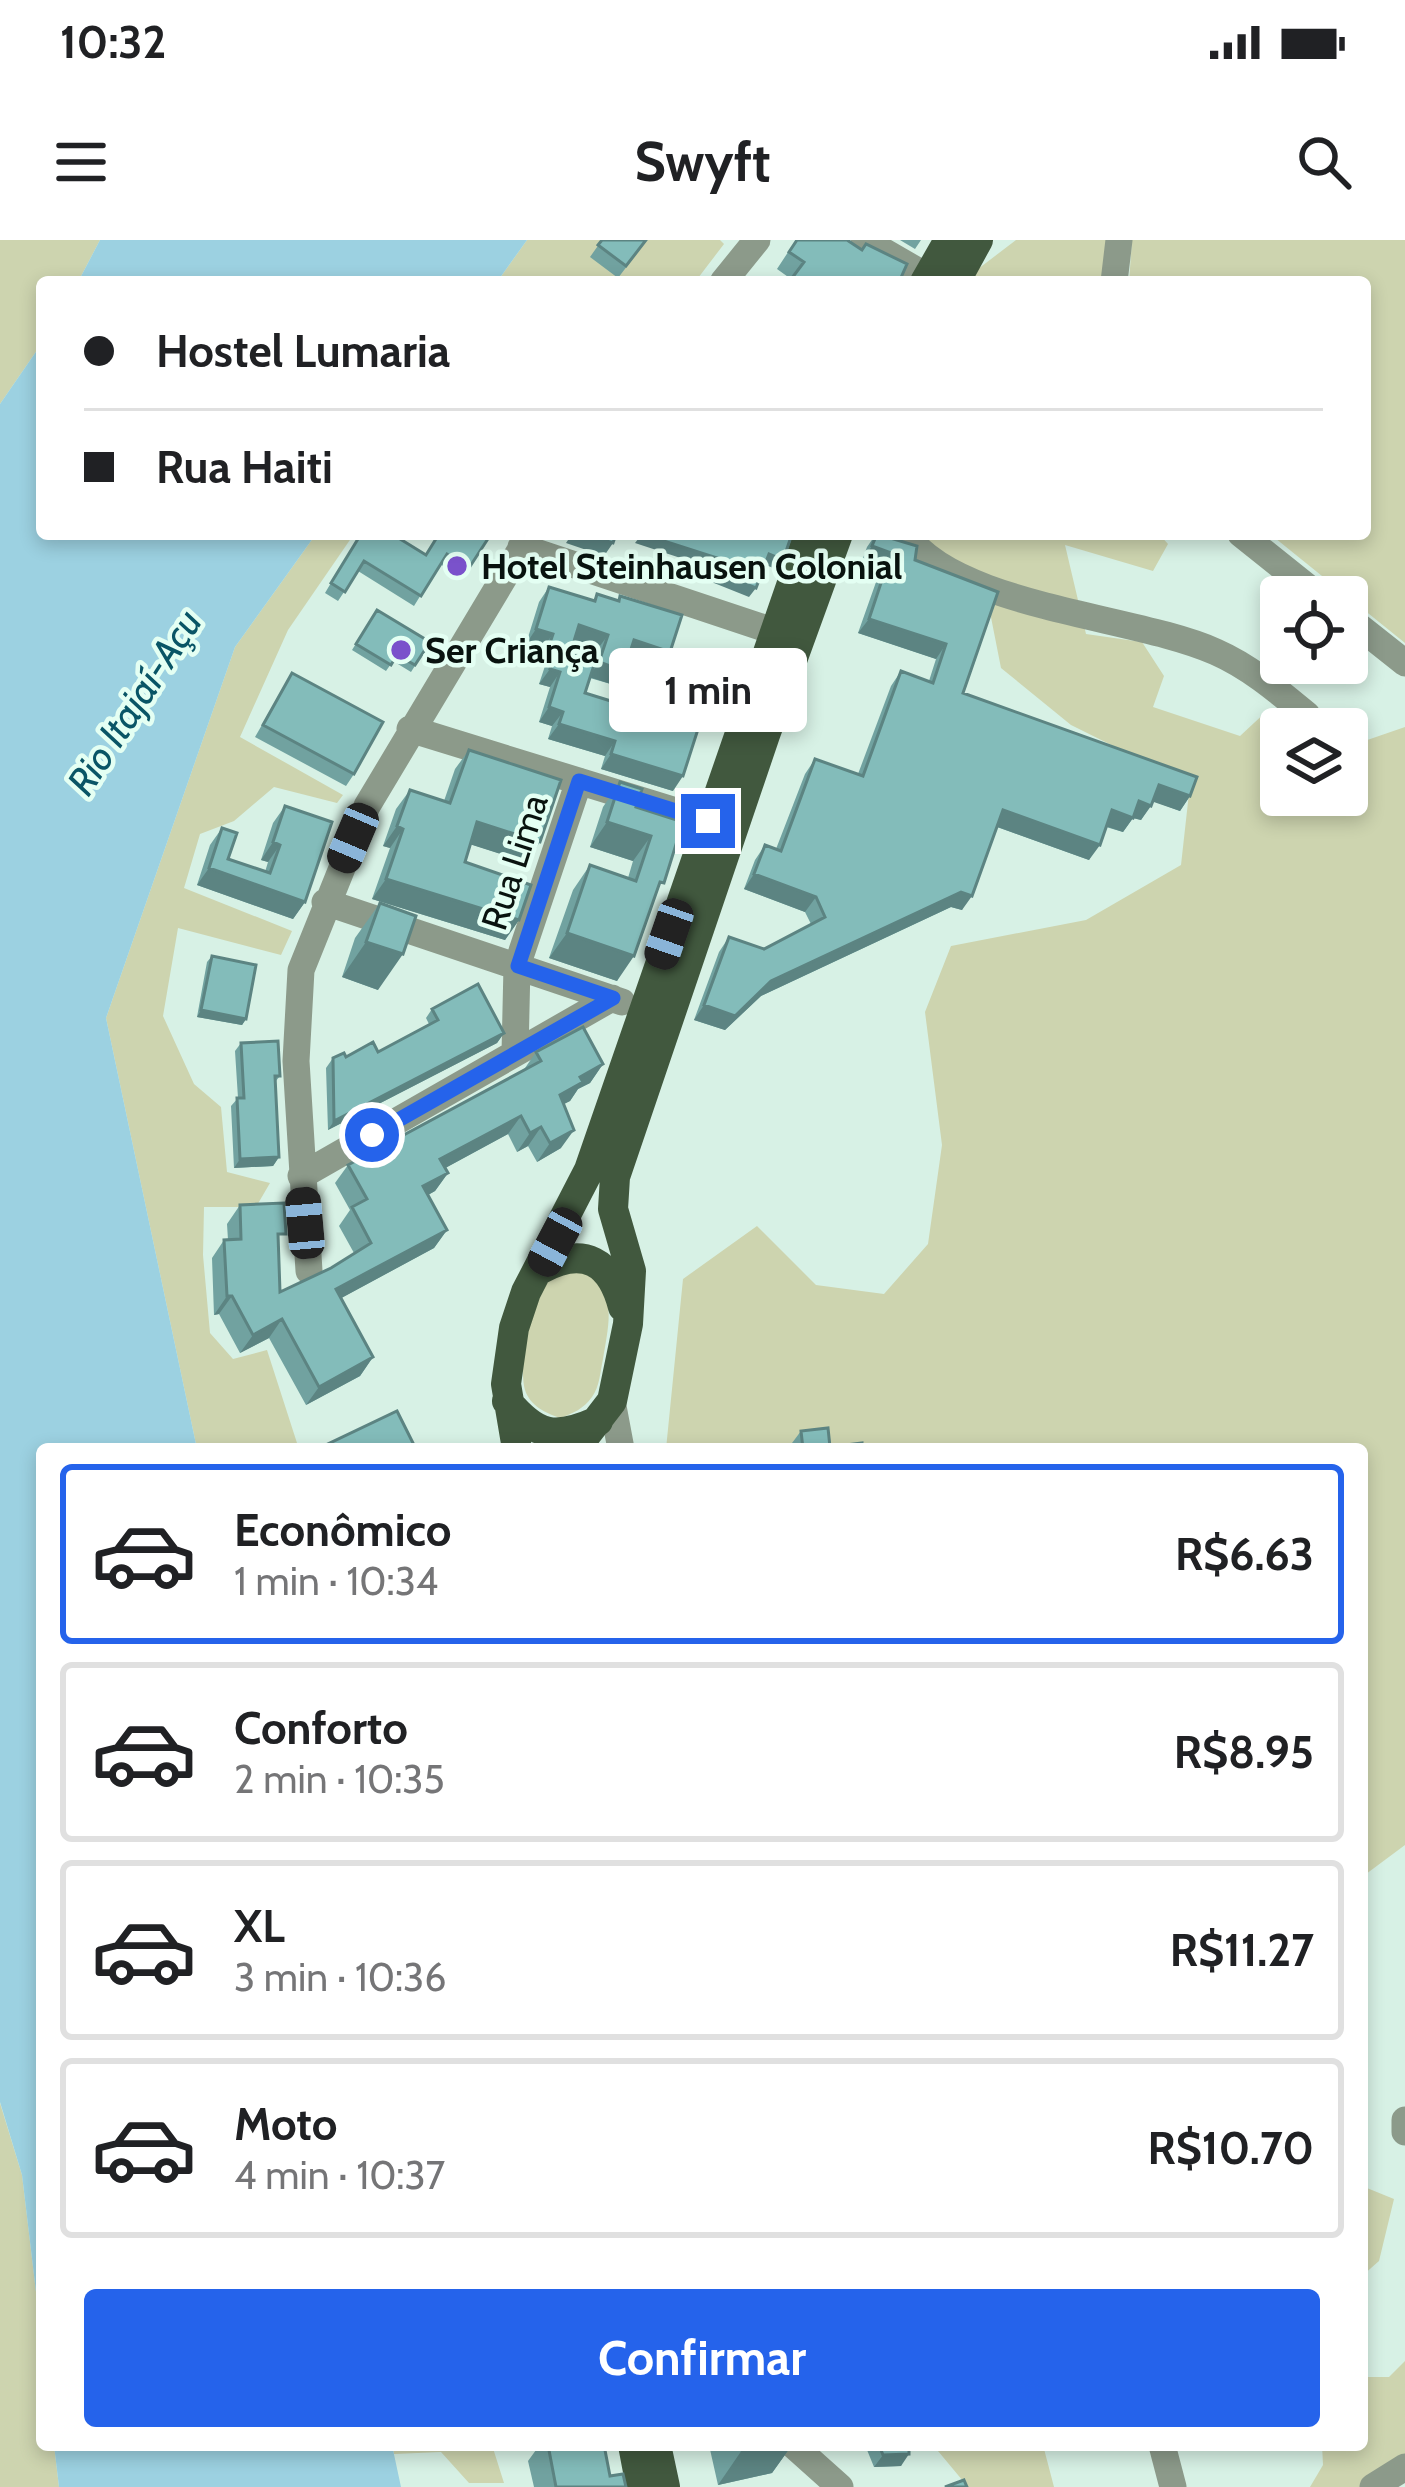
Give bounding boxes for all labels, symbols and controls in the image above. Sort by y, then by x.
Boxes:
text: 10:32 [60,15,166,69]
icon: menu [48,129,114,195]
text: Swyft [635,129,770,195]
icon: search [1291,129,1357,195]
text: Hostel Lumaria [156,324,450,378]
text: Rua Haiti [156,440,333,494]
place label: Hotel Steinhausen Colonial [481,544,903,588]
marker: Hotel Steinhausen Colonial [444,553,470,579]
map controls [1260,576,1368,816]
button: locate [1260,576,1368,684]
water label: Rio Itajaí-Açu [56,600,212,804]
place label: Ser Criança [425,628,599,672]
marker: Ser Criança [388,637,414,663]
callout: 1 min [609,647,807,731]
text: 1 min [664,666,752,714]
button: layers [1260,708,1368,816]
street label: Rua Lima [471,789,557,935]
route end [681,794,735,848]
car [322,798,384,878]
car [640,894,698,974]
route start [345,1108,399,1162]
car [284,1186,326,1260]
car [522,1202,588,1282]
icon: car [90,1500,198,1608]
text: Econômico [234,1503,451,1557]
text: R$6.63 [1175,1527,1314,1581]
text: 1 min · 10:34 [234,1557,438,1605]
icon: car [90,1698,198,1806]
text: Conforto [234,1701,408,1755]
text: R$8.95 [1174,1725,1314,1779]
text: 2 min · 10:35 [234,1755,445,1803]
icon: car [90,1896,198,2004]
text: XL [234,1899,285,1953]
text: R$11.27 [1170,1923,1314,1977]
text: 3 min · 10:36 [234,1953,446,2001]
icon: car [90,2094,198,2202]
text: Moto [234,2097,337,2151]
text: R$10.70 [1148,2121,1314,2175]
text: 4 min · 10:37 [234,2151,445,2199]
button: Confirmar [84,2289,1320,2427]

